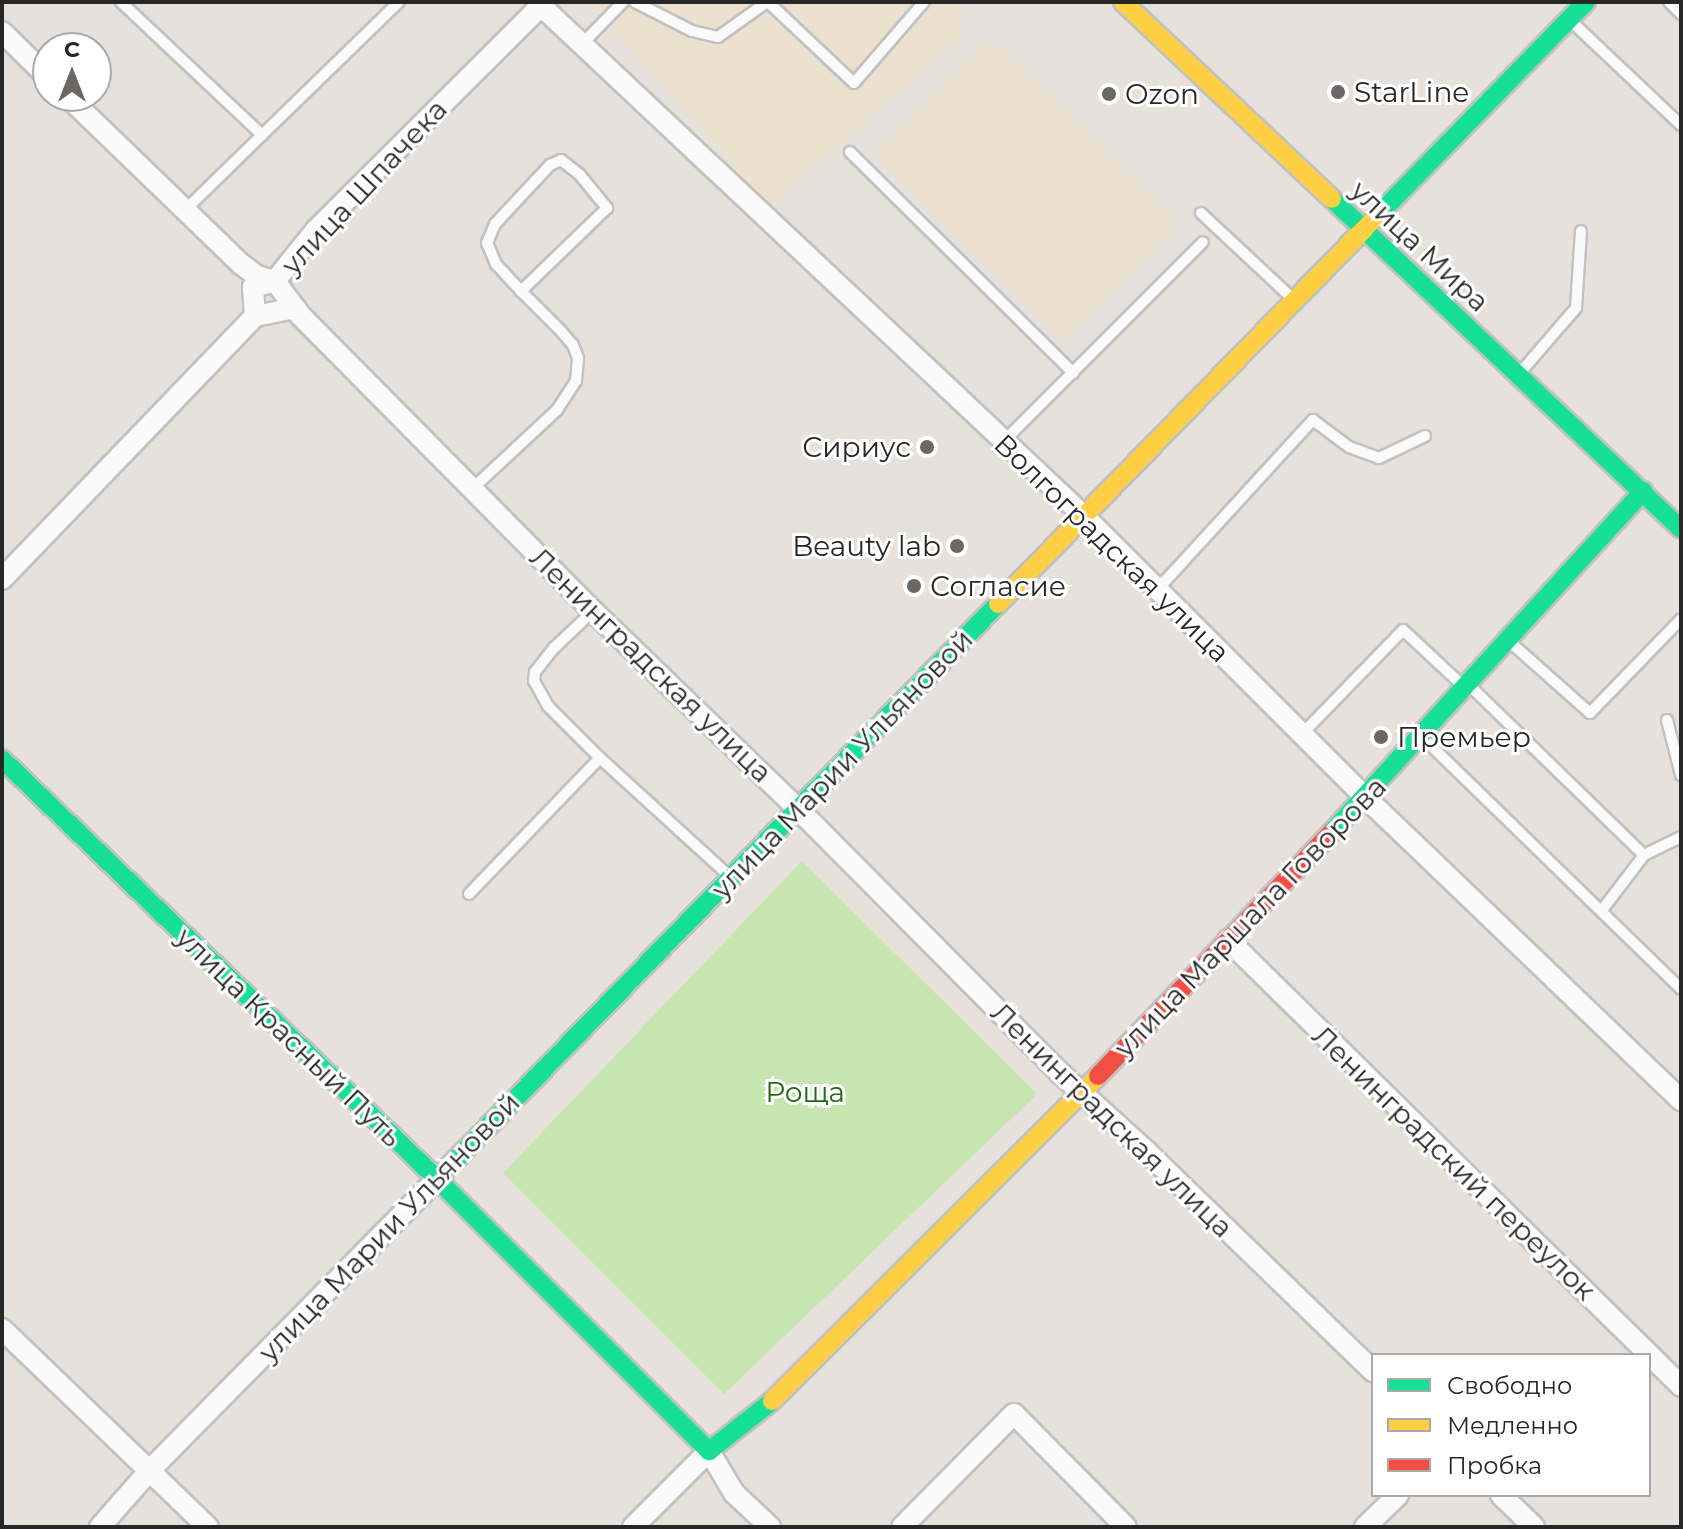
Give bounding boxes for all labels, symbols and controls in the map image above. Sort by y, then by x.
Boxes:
north arrow [32,32,112,112]
text: С [64,36,80,63]
place label: StarLine [1354,75,1469,109]
place label: Ozon [1125,77,1199,111]
marker: StarLine [1329,83,1347,101]
marker: Ozon [1100,85,1118,103]
street label: улица Шпачека [274,93,454,281]
street label: улица Мира [1344,174,1496,318]
street label: Волгоградская улица [988,427,1236,669]
place label: Сириус [802,430,911,464]
marker: Сириус [918,438,936,456]
place label: Beauty lab [792,529,941,563]
marker: Beauty lab [948,537,966,555]
street label: Ленинградская улица [523,541,779,789]
place label: Согласие [930,569,1066,603]
marker: Согласие [905,577,923,595]
street label: улица Марии Ульяновой [704,622,980,906]
place label: Премьер [1397,720,1531,754]
marker: Премьер [1372,728,1390,746]
street label: улица Маршала Говорова [1107,770,1393,1064]
street label: улица Красный Путь [169,921,409,1153]
street label: Ленинградская улица [984,996,1240,1244]
street label: Ленинградский переулок [1306,1019,1602,1307]
park label: Роща [765,1075,845,1109]
street label: улица Марии Ульяновой [251,1085,527,1369]
legend [1371,1353,1651,1497]
text: Свободно [1447,1371,1572,1400]
text: Медленно [1447,1411,1578,1440]
text: Пробка [1447,1451,1542,1480]

